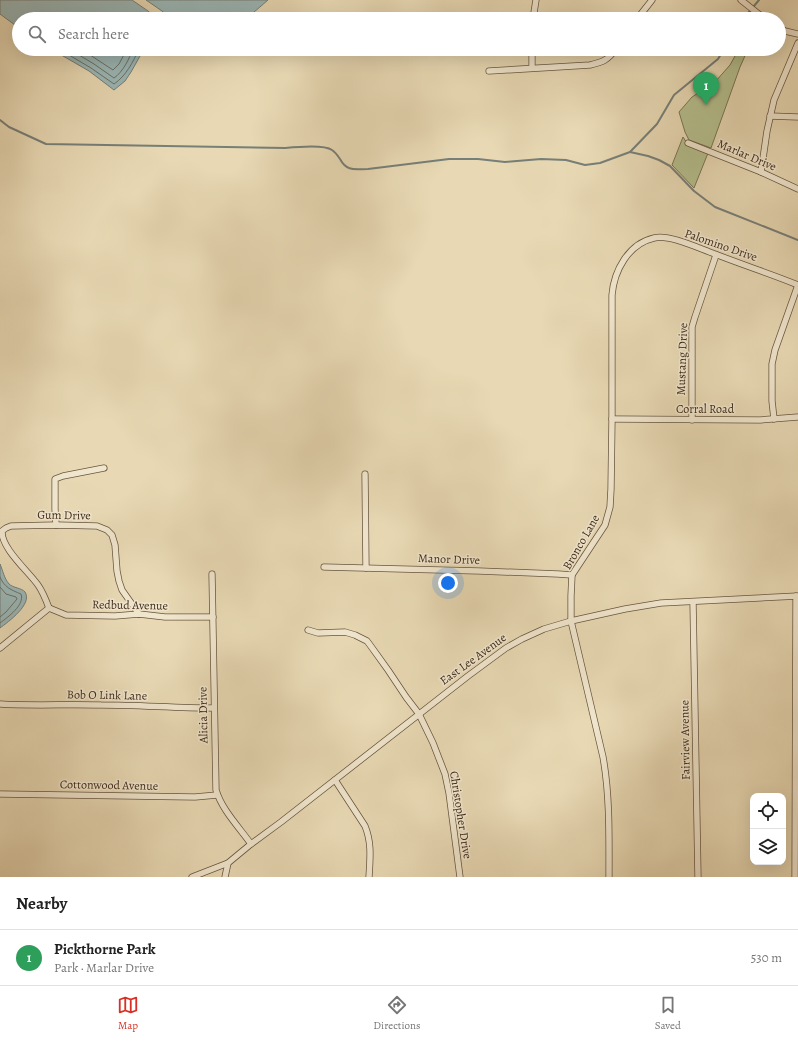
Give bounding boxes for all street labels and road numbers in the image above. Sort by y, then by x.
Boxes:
street label: Marlar Drive [715,135,779,175]
street label: Palomino Drive [682,225,760,265]
street label: Mustang Drive [673,322,691,396]
street label: Corral Road [676,401,735,417]
street label: Gum Drive [37,507,91,523]
street label: Bronco Lane [559,512,603,572]
street label: Manor Drive [418,550,480,568]
street label: Redbud Avenue [92,596,168,614]
street label: East Lee Avenue [437,629,509,689]
street label: Bob O Link Lane [67,686,147,704]
street label: Alicia Drive [195,687,212,744]
street label: Fairview Avenue [676,700,694,780]
street label: Christopher Drive [446,770,476,860]
street label: Cottonwood Avenue [60,776,158,794]

